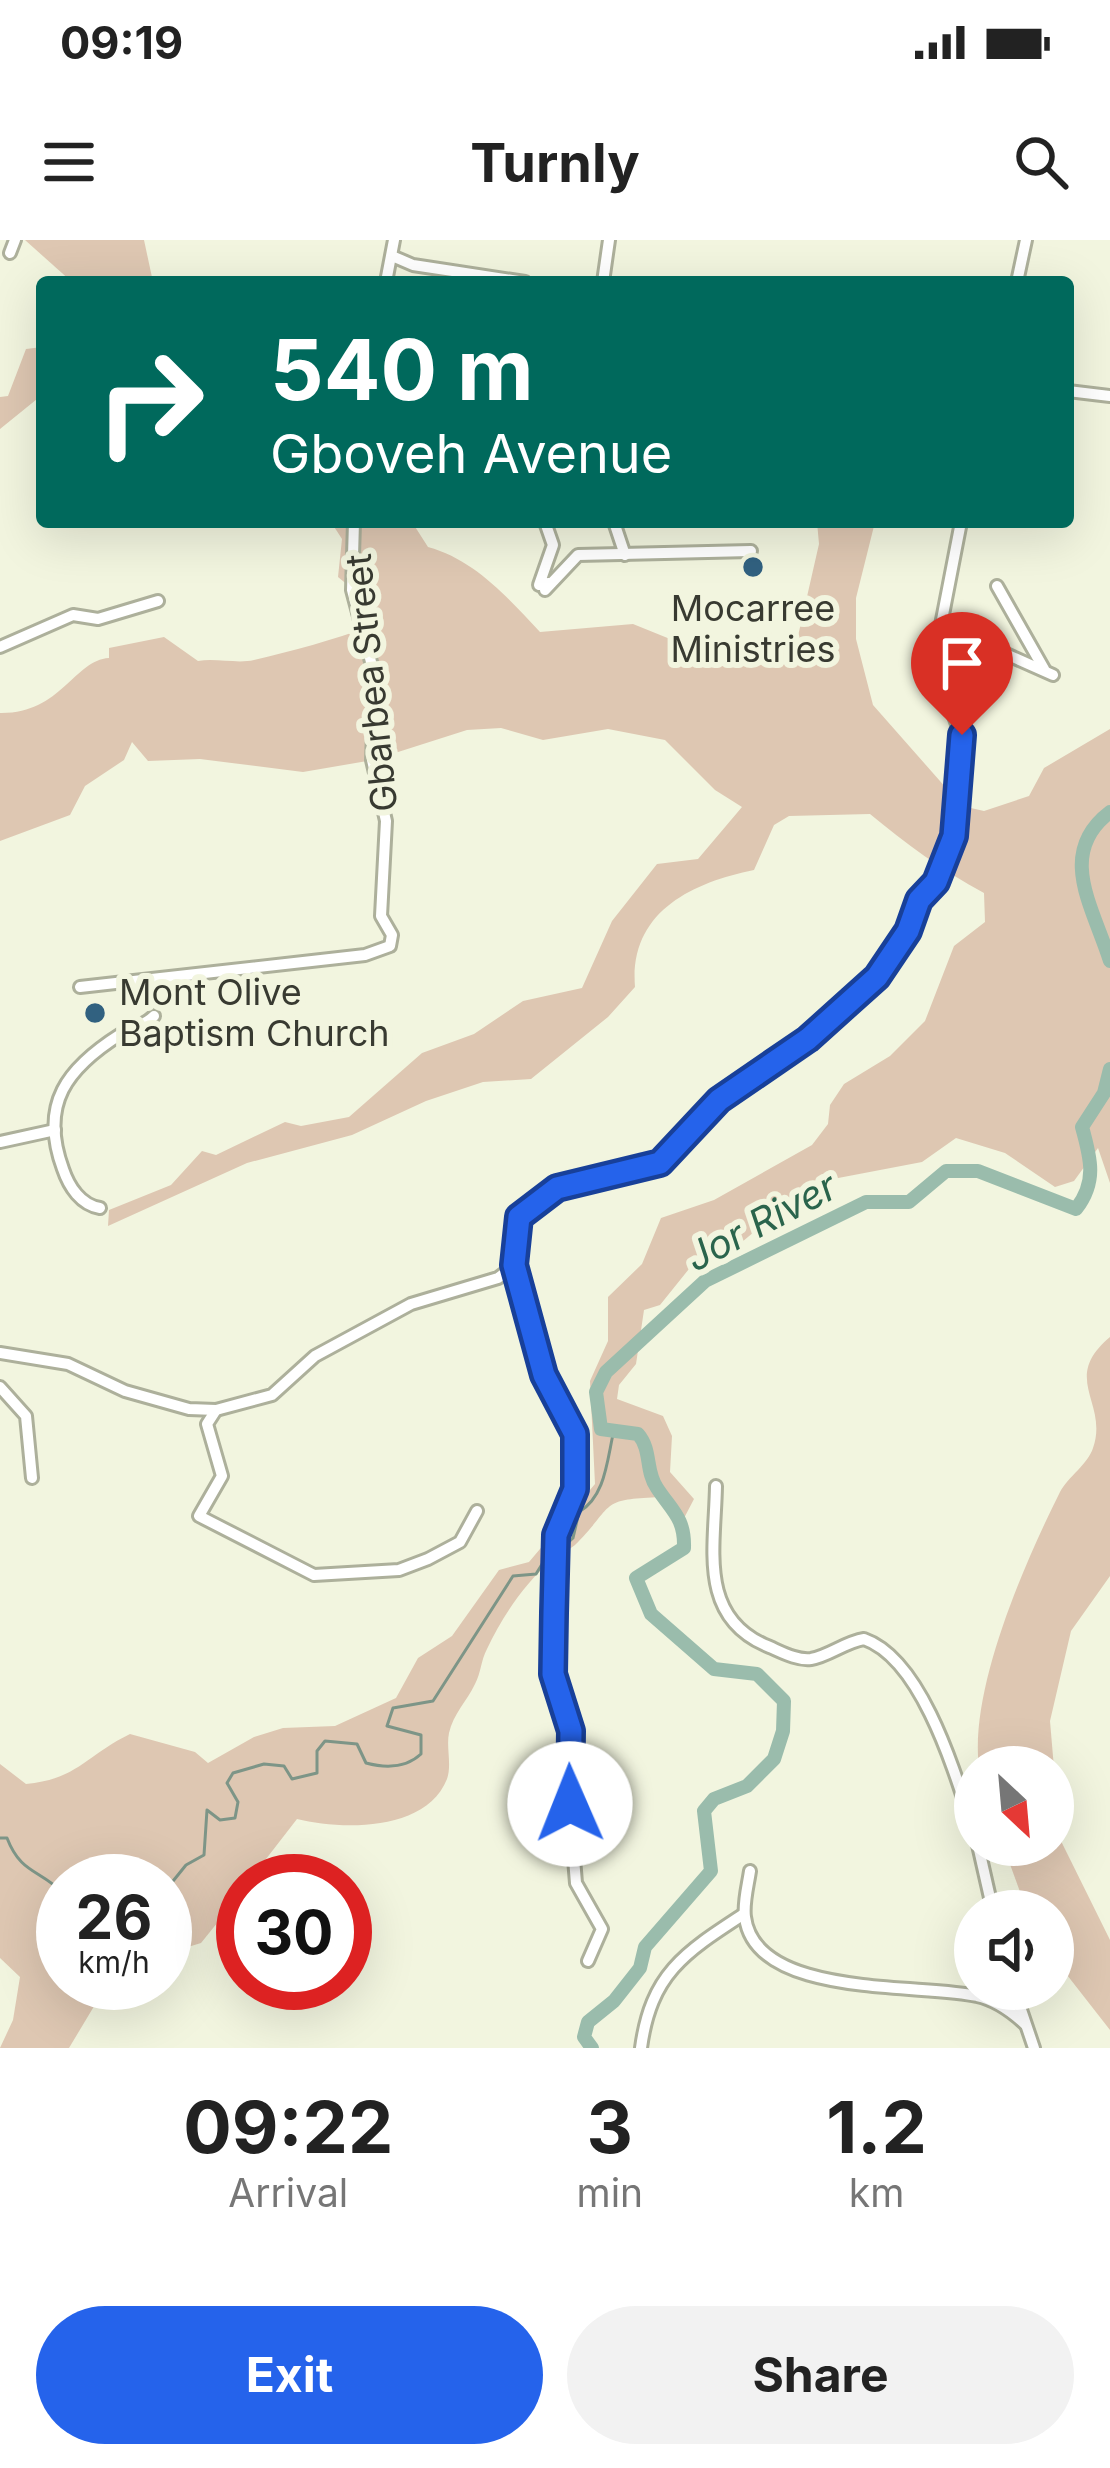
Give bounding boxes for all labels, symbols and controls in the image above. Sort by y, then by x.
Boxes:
text: 09:19 [60,15,183,70]
icon: menu [36,129,102,195]
icon: search [1008,129,1074,195]
text: Turnly [470,130,640,195]
text: 540 m [270,319,534,420]
icon: right [72,324,228,480]
text: Gboveh Avenue [270,421,672,486]
street label: Gbarbea Street [336,552,406,814]
marker: Mocarree Ministries [740,554,766,580]
place label: Mocarree Ministries [671,586,835,671]
pin [911,612,1013,735]
icon: arrive [929,630,995,696]
place label: Mont Olive Baptism Church [119,970,390,1055]
marker: Mont Olive Baptism Church [82,1000,108,1026]
water label: Jor River [677,1161,846,1280]
position arrow [507,1741,633,1867]
north arrow [954,1746,1074,1866]
map controls [954,1746,1074,2010]
speed limit sign: 30 [216,1854,372,2010]
text: 26 [76,1881,152,1953]
button: sound [954,1890,1074,2010]
text: km/h [78,1944,150,1980]
text: 09:22 [183,2083,393,2170]
text: 3 [587,2083,633,2170]
text: 1.2 [826,2083,927,2170]
text: Arrival [228,2169,348,2216]
text: min [576,2169,643,2216]
text: km [849,2169,904,2216]
button: Exit [36,2306,543,2444]
button: Share [567,2306,1074,2444]

